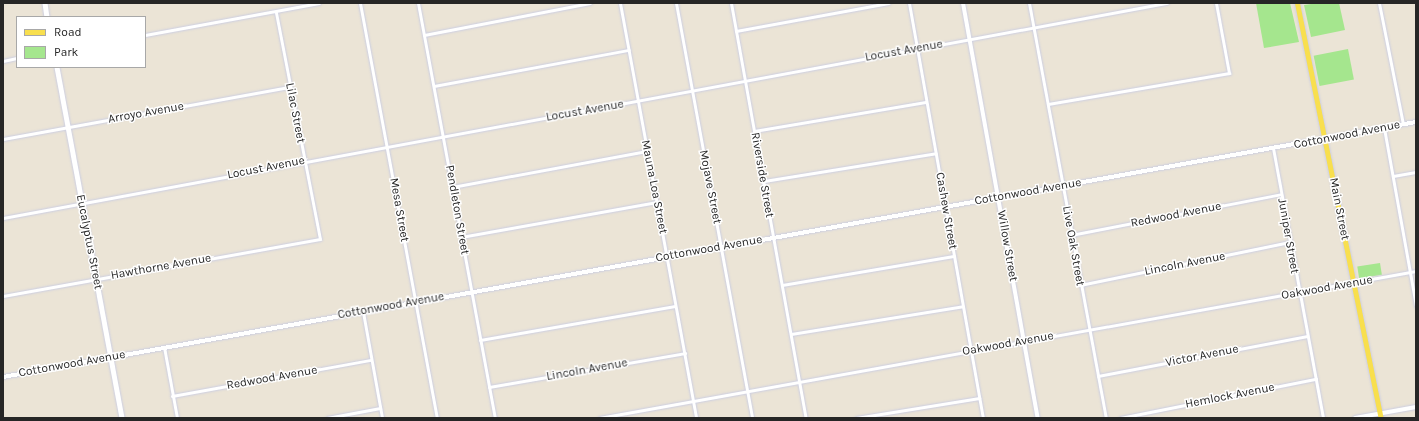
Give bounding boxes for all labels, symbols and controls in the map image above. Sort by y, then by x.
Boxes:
legend [16,16,146,68]
text: Road [54,25,82,39]
street label: Locust Avenue [864,37,944,65]
text: Park [54,45,78,59]
street label: Lilac Street [282,82,308,144]
street label: Locust Avenue [545,97,625,125]
street label: Arroyo Avenue [107,99,185,127]
street label: Cottonwood Avenue [1293,118,1401,152]
street label: Riverside Street [747,131,777,219]
street label: Mauna Loa Street [638,139,670,235]
street label: Mojave Street [696,149,724,225]
street label: Locust Avenue [226,153,306,183]
street label: Pendleton Street [442,164,472,256]
street label: Cashew Street [932,171,960,251]
street label: Cottonwood Avenue [974,176,1082,208]
street label: Mesa Street [386,177,412,243]
street label: Main Street [1326,177,1352,241]
street label: Eucalyptus Street [73,193,105,291]
street label: Juniper Street [1274,197,1302,275]
street label: Redwood Avenue [1130,199,1222,231]
street label: Live Oak Street [1059,205,1087,287]
street label: Willow Street [994,209,1020,283]
street label: Cottonwood Avenue [655,233,763,265]
street label: Lincoln Avenue [1143,249,1227,279]
street label: Hawthorne Avenue [110,251,212,283]
street label: Oakwood Avenue [1280,273,1374,303]
street label: Cottonwood Avenue [337,290,445,322]
street label: Oakwood Avenue [961,329,1055,359]
street label: Victor Avenue [1164,342,1240,370]
street label: Cottonwood Avenue [18,348,126,380]
street label: Lincoln Avenue [545,356,629,384]
street label: Redwood Avenue [226,363,318,393]
street label: Hemlock Avenue [1184,380,1276,412]

